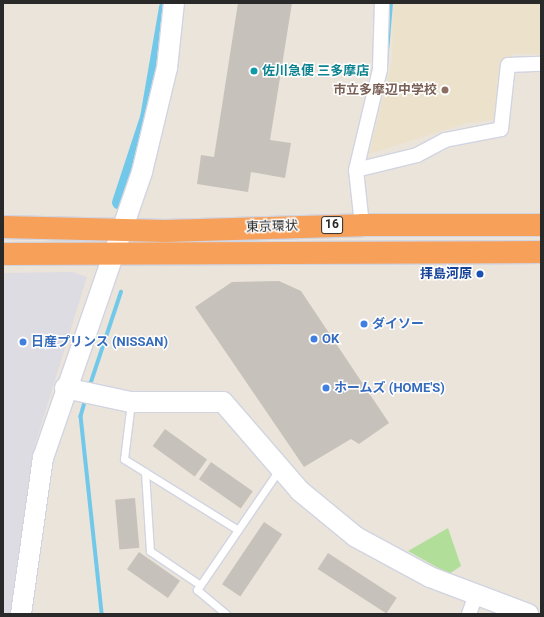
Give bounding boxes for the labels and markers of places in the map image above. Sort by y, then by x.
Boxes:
place label: 佐川急便 三多摩店 [262,63,369,79]
marker: 佐川急便 三多摩店 [249,66,259,76]
place label: 市立多摩辺中学校 [333,82,437,98]
marker: 市立多摩辺中学校 [440,85,450,95]
place label: 拝島河原 [420,266,472,282]
marker: 拝島河原 [475,269,485,279]
place label: ダイソー [372,316,424,332]
marker: ダイソー [359,319,369,329]
place label: OK [322,331,339,347]
place label: 日産プリンス (NISSAN) [31,334,168,350]
marker: OK [309,334,319,344]
marker: 日産プリンス (NISSAN) [18,337,28,347]
place label: ホームズ (HOME'S) [334,380,445,396]
marker: ホームズ (HOME'S) [321,383,331,393]

